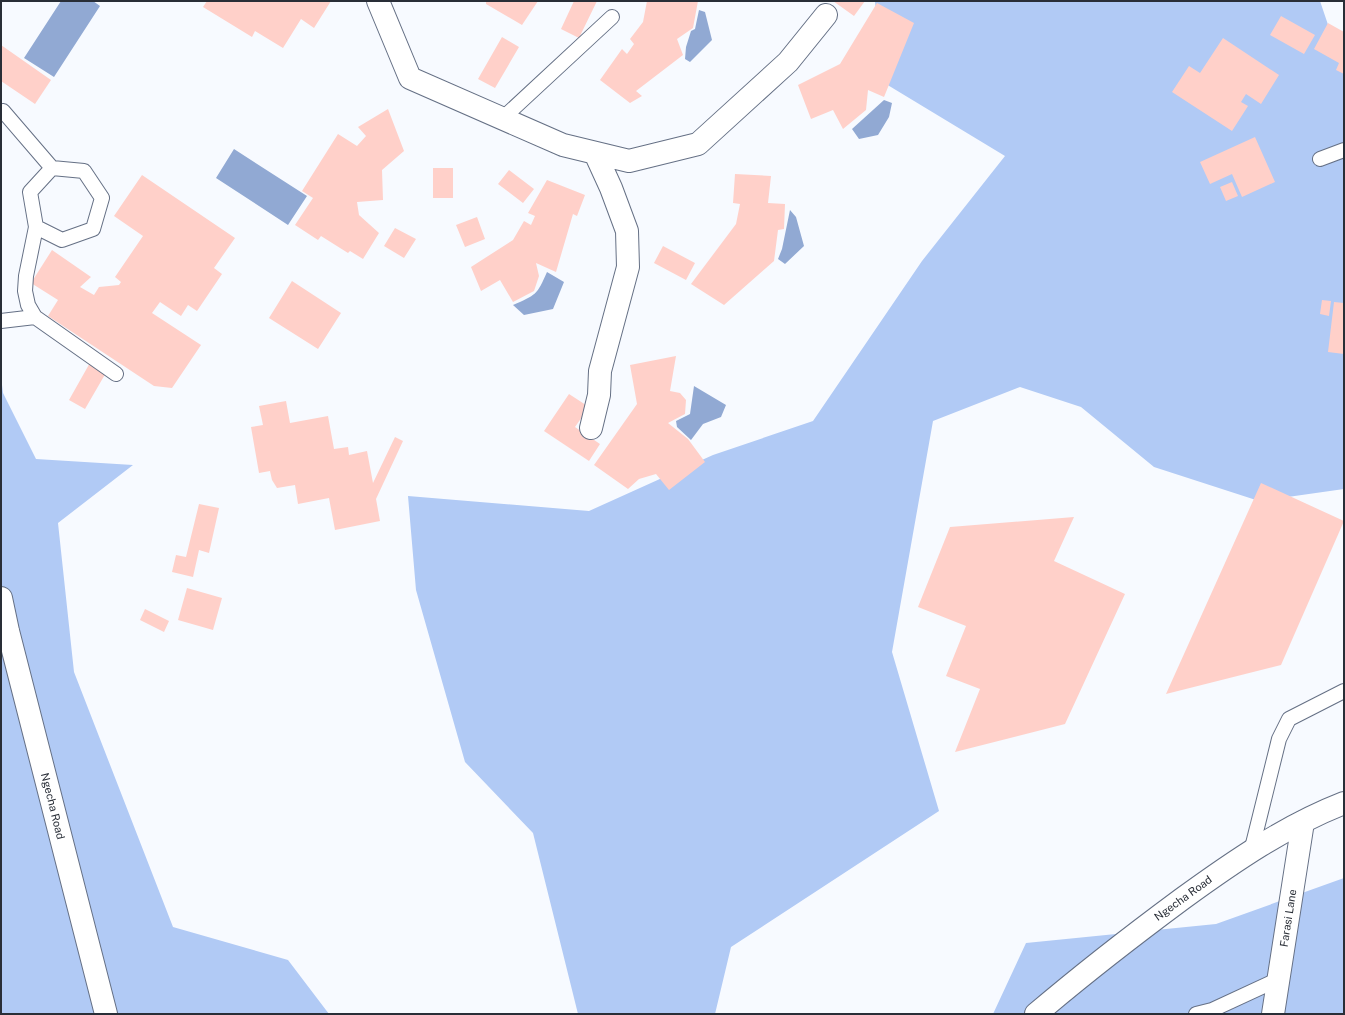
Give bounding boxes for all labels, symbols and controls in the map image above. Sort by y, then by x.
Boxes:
street label: Ngecha Road [39,771,67,841]
street label: Ngecha Road [1152,873,1214,923]
street label: Farasi Lane [1278,888,1298,948]

